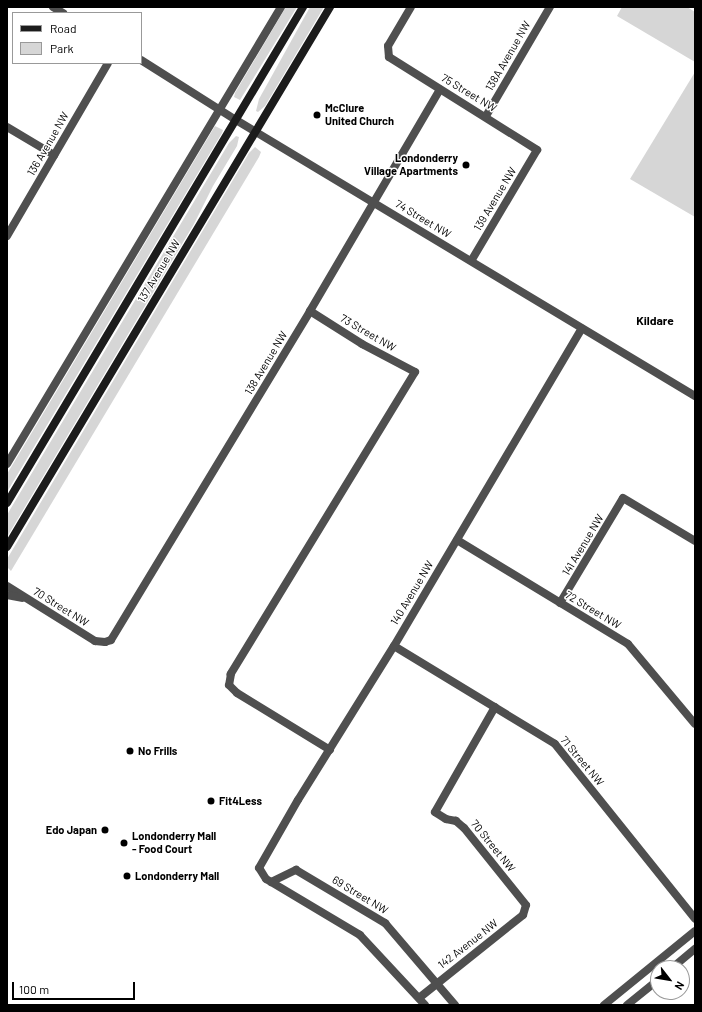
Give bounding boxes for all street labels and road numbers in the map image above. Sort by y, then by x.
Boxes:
street label: 138A Avenue NW [483,19,533,93]
street label: 75 Street NW [439,71,499,115]
street label: 136 Avenue NW [24,110,72,178]
street label: 139 Avenue NW [471,165,519,233]
street label: 74 Street NW [393,197,453,241]
street label: 137 Avenue NW [135,237,183,305]
street label: 73 Street NW [338,312,398,354]
street label: 138 Avenue NW [242,329,290,397]
street label: 141 Avenue NW [560,512,606,578]
street label: 140 Avenue NW [388,558,436,628]
street label: 70 Street NW [31,585,91,629]
street label: 72 Street NW [563,588,623,632]
street label: 71 Street NW [557,734,607,788]
street label: 70 Street NW [468,817,518,875]
street label: 69 Street NW [330,873,390,917]
street label: 142 Avenue NW [435,917,501,971]

